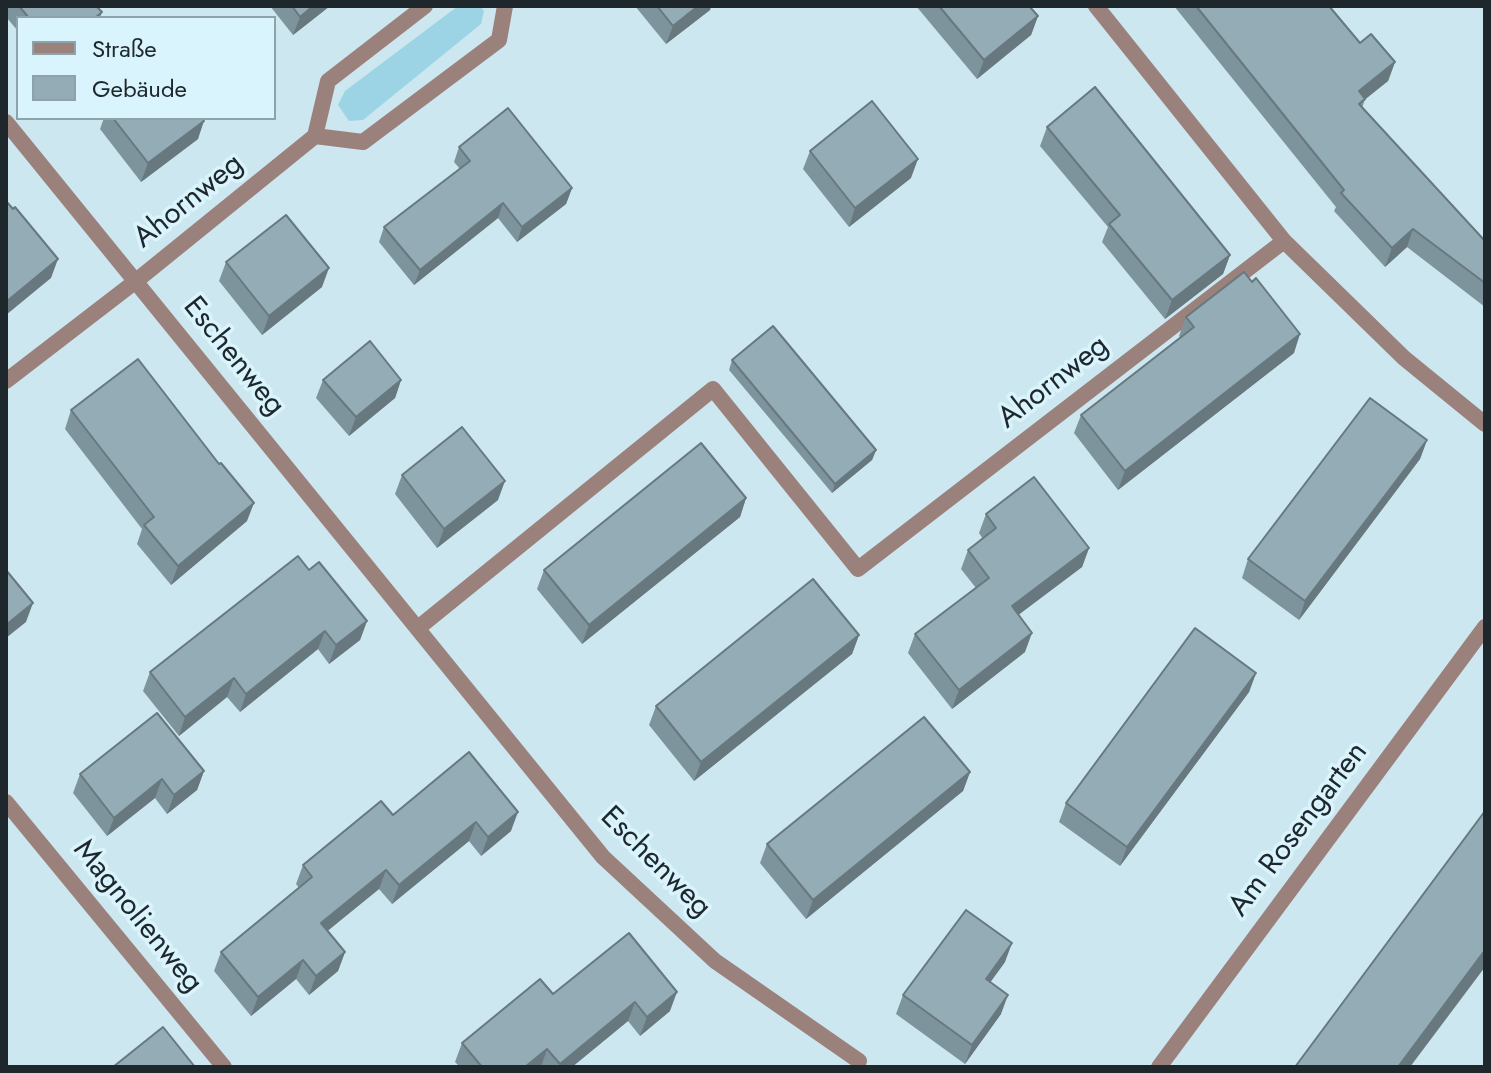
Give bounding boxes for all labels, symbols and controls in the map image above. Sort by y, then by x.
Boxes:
legend [16,16,276,120]
text: Straße [92,31,157,66]
text: Gebäude [92,71,187,106]
street label: Ahornweg [127,147,251,257]
street label: Eschenweg [174,290,292,424]
street label: Ahornweg [992,329,1116,437]
street label: Am Rosengarten [1222,736,1376,924]
street label: Eschenweg [592,800,718,926]
street label: Magnolienweg [64,833,210,1001]

